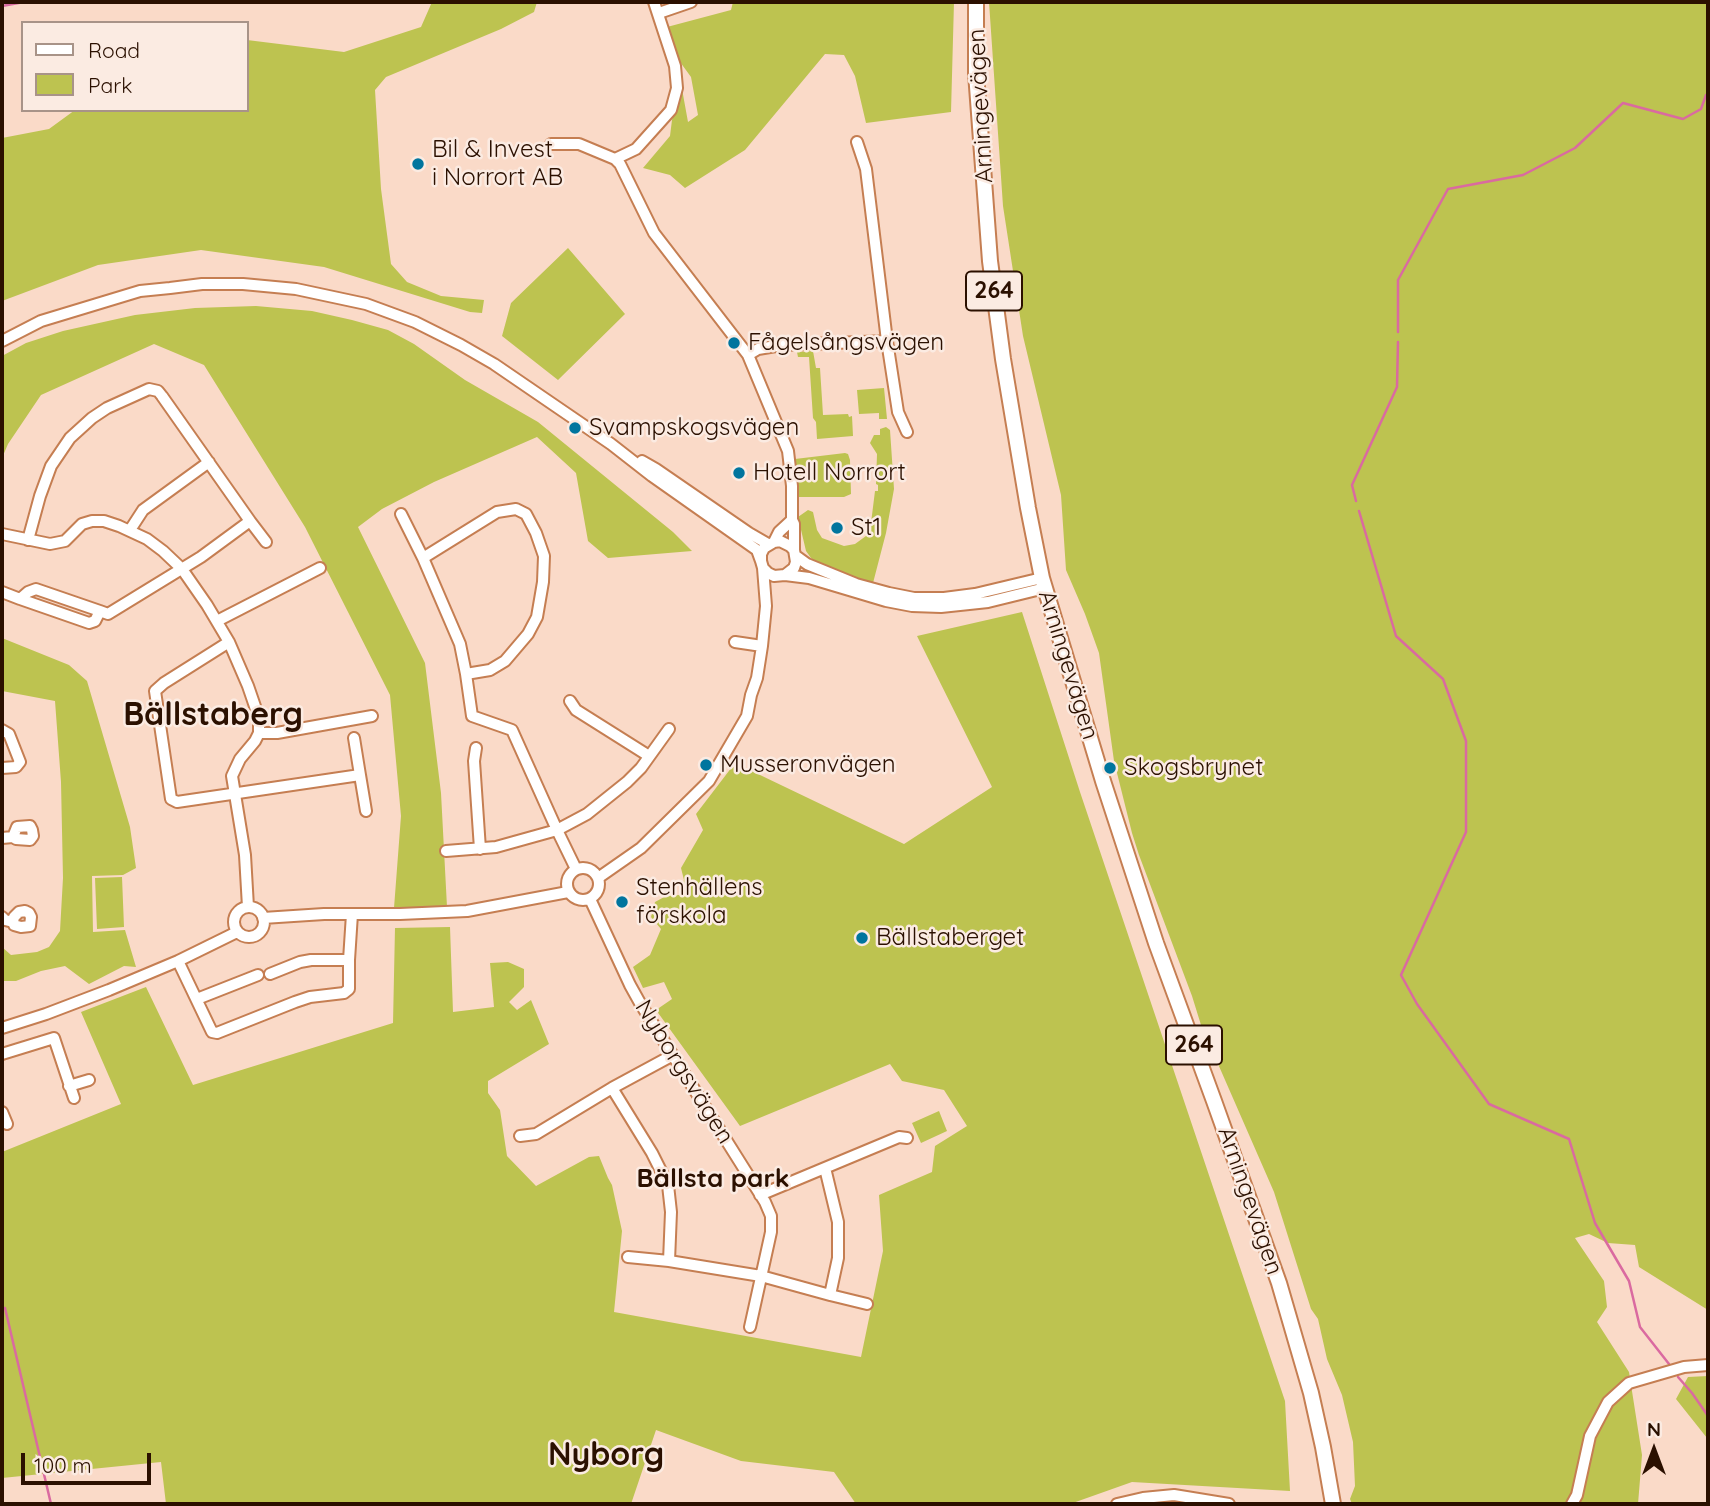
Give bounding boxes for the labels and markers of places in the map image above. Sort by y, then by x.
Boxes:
place label: Bil & Invest i Norrort AB [432,136,563,192]
marker: Bil & Invest i Norrort AB [410,156,426,172]
place label: Fågelsångsvägen [748,329,944,357]
marker: Fågelsångsvägen [726,335,742,351]
place label: Svampskogsvägen [589,414,799,442]
marker: Svampskogsvägen [567,420,583,436]
place label: Hotell Norrort [753,459,906,487]
marker: Hotell Norrort [731,465,747,481]
place label: St1 [851,514,882,542]
marker: St1 [829,520,845,536]
place label: Musseronvägen [720,751,896,779]
place label: Skogsbrynet [1124,754,1263,782]
marker: Musseronvägen [698,757,714,773]
marker: Skogsbrynet [1102,760,1118,776]
place label: Stenhällens förskola [636,874,763,930]
marker: Stenhällens förskola [614,894,630,910]
place label: Bällstaberget [876,924,1024,952]
marker: Bällstaberget [854,930,870,946]

